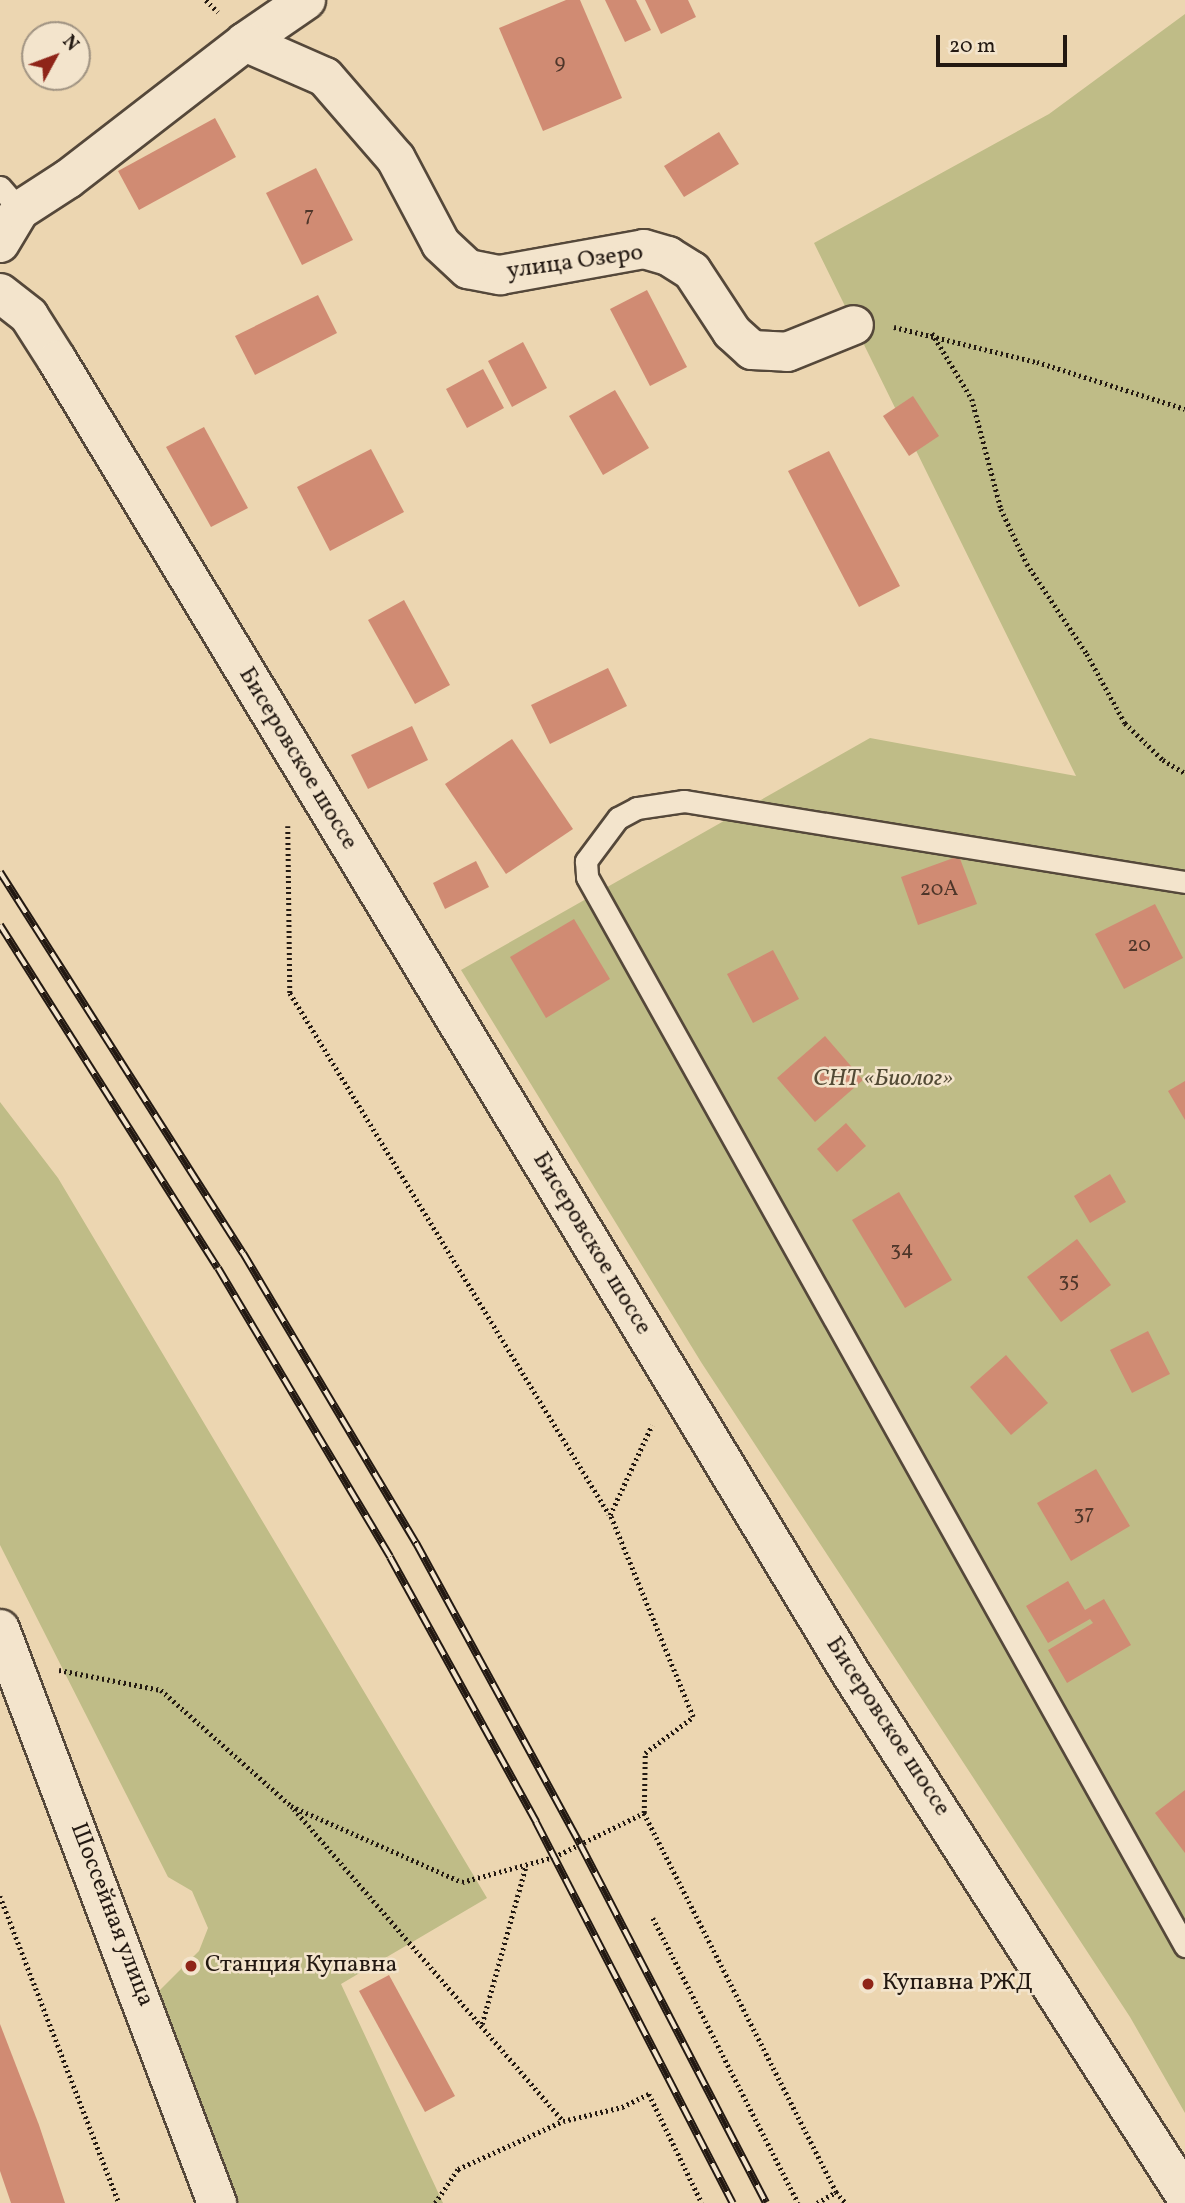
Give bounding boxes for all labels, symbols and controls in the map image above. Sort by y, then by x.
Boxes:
north arrow [21,21,91,91]
scale bar [940,21,1071,65]
text: N [56,30,85,57]
text: 20 m [949,32,995,61]
house number: 9 [555,50,565,76]
house number: 7 [304,203,314,229]
street label: улица Озеро [505,239,645,287]
street label: Бисеровское шоссе [231,663,363,855]
house number: 20А [920,877,958,903]
house number: 20 [1127,933,1151,959]
park label: СНТ «Биолог» [813,1066,953,1094]
street label: Бисеровское шоссе [525,1148,657,1340]
house number: 34 [890,1237,914,1263]
house number: 35 [1059,1268,1079,1294]
house number: 37 [1074,1501,1094,1527]
street label: Бисеровское шоссе [818,1632,956,1822]
street label: Шоссейная улица [63,1819,159,2011]
place label: Станция Купавна [205,1952,397,1980]
marker: Станция Купавна [183,1958,199,1974]
place label: Купавна РЖД [882,1970,1033,1998]
marker: Купавна РЖД [860,1976,876,1992]

